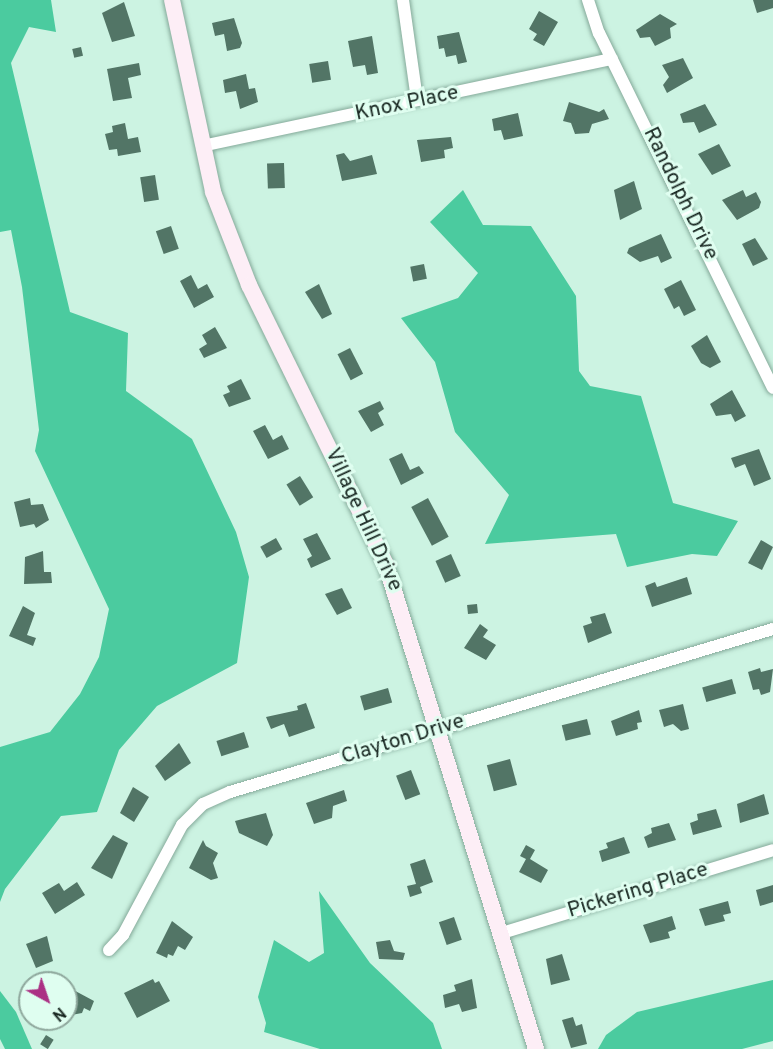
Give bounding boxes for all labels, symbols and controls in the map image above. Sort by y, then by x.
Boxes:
street label: Knox Place [353,81,461,127]
street label: Randolph Drive [637,123,723,265]
street label: Village Hill Drive [319,444,407,596]
street label: Clayton Drive [338,709,468,771]
street label: Pickering Place [565,858,711,924]
north arrow [18,971,78,1031]
text: N [47,1002,69,1025]

